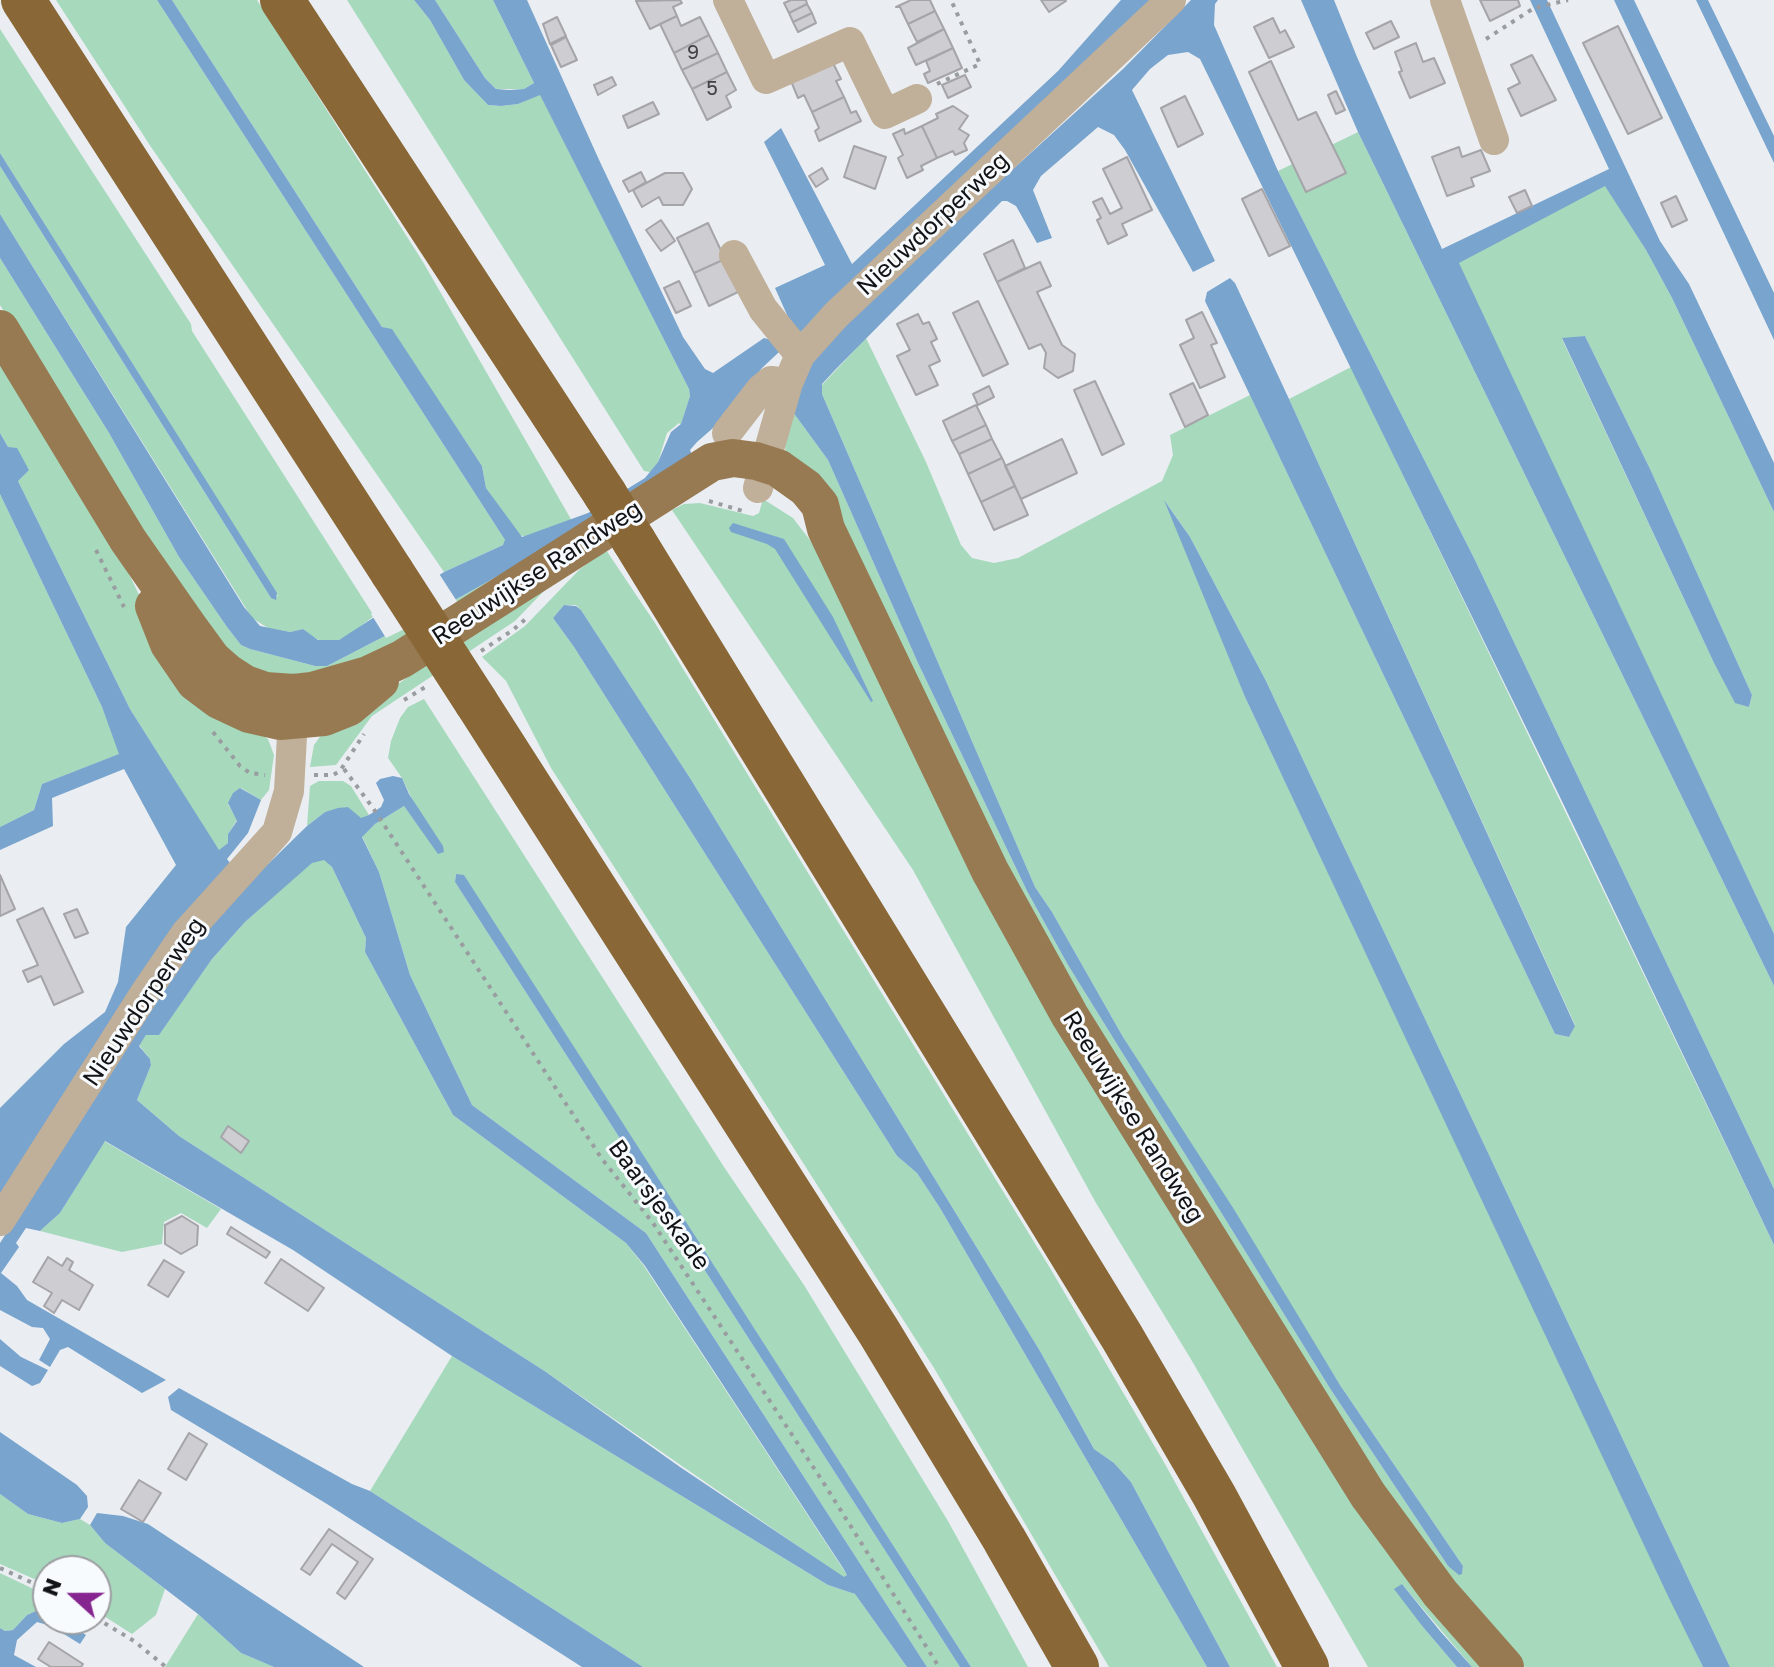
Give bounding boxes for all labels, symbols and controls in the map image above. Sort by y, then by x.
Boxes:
house number: 9 [687,41,699,65]
house number: 5 [706,77,718,101]
street label: Nieuwdorperweg [851,146,1015,302]
street label: Reeuwijkse Randweg [427,494,647,652]
street label: Nieuwdorperweg [77,912,211,1092]
street label: Reeuwijkse Randweg [1056,1006,1210,1228]
street label: Baarsjeskade [602,1134,716,1276]
north arrow [32,1555,112,1635]
text: N [35,1574,67,1600]

